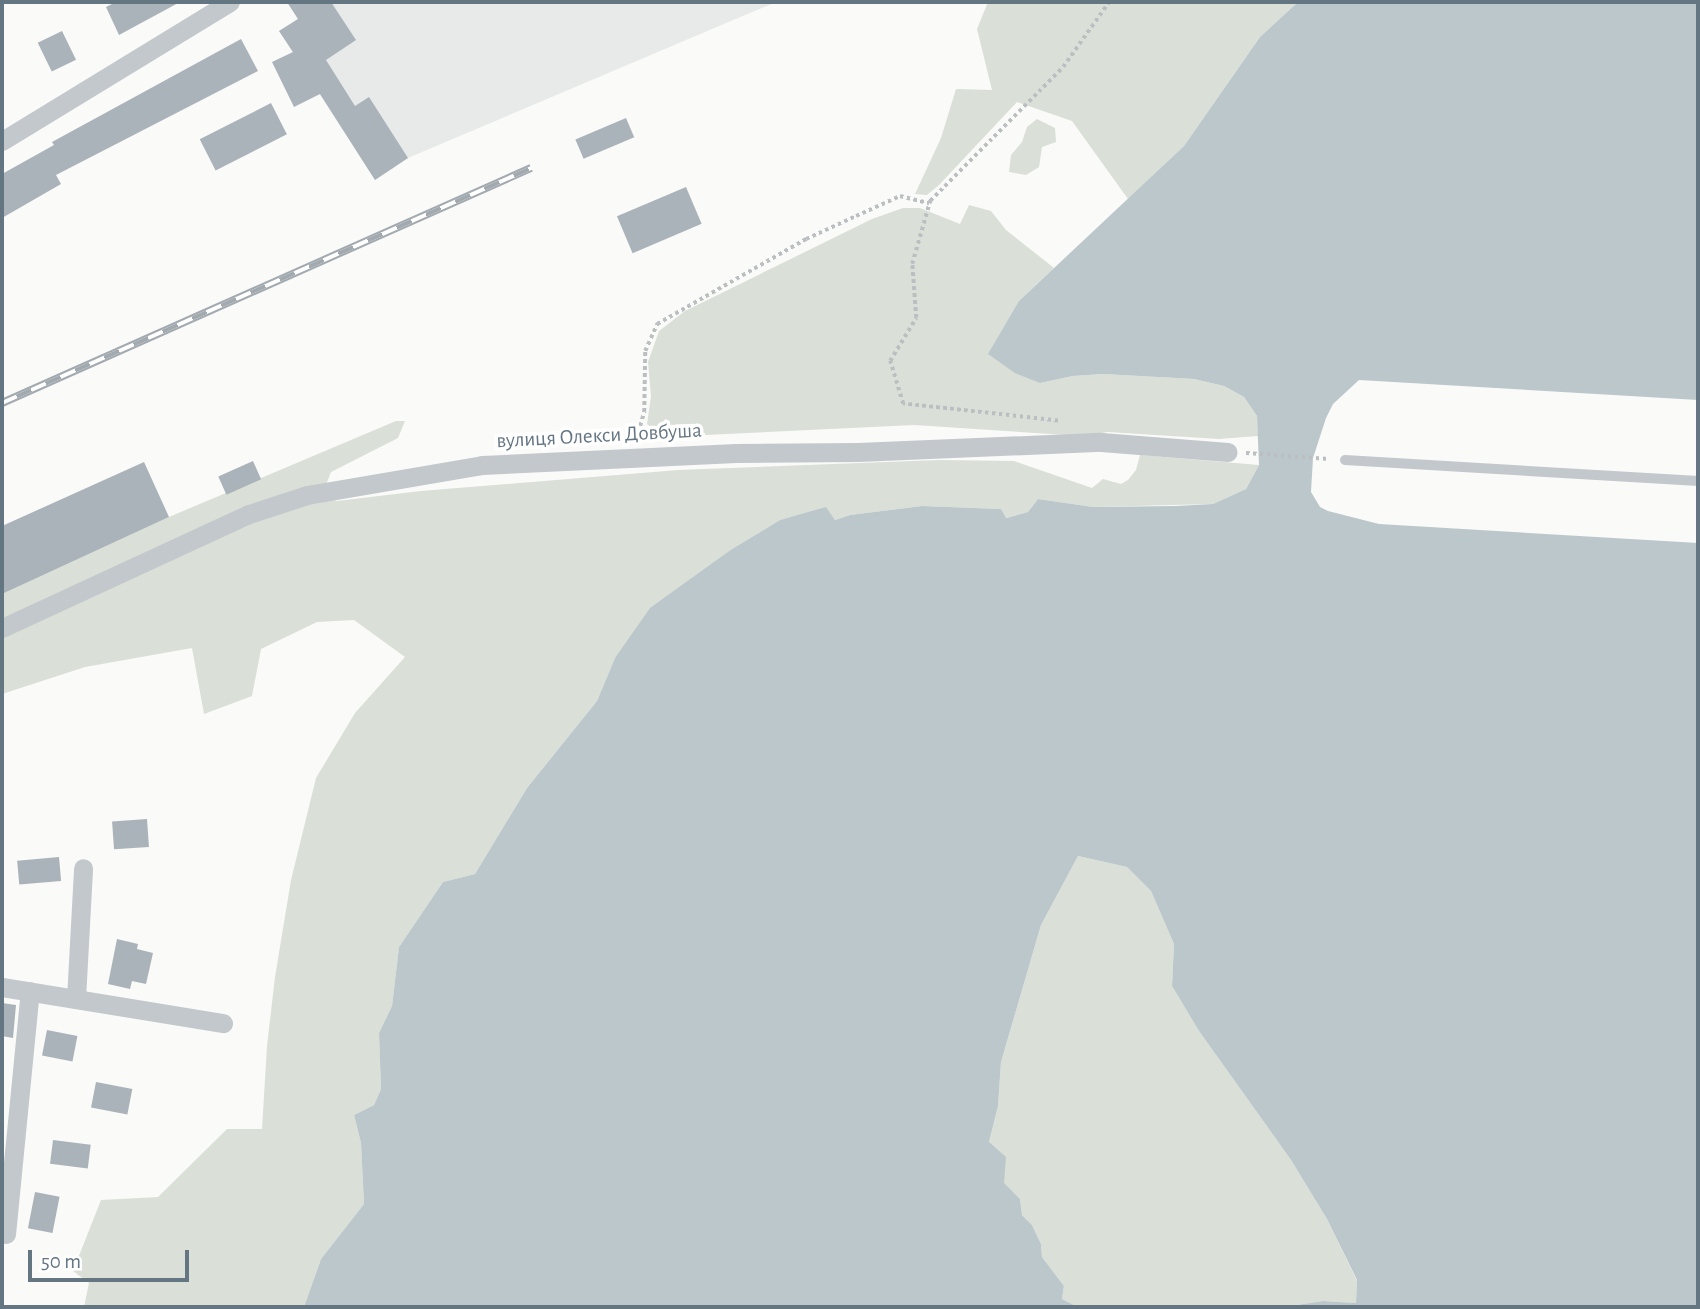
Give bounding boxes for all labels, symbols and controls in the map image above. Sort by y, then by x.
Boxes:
street label: вулиця Олекси Довбуша [496,418,702,454]
scale bar [32,1236,192,1280]
text: 50 m [41,1251,81,1272]

